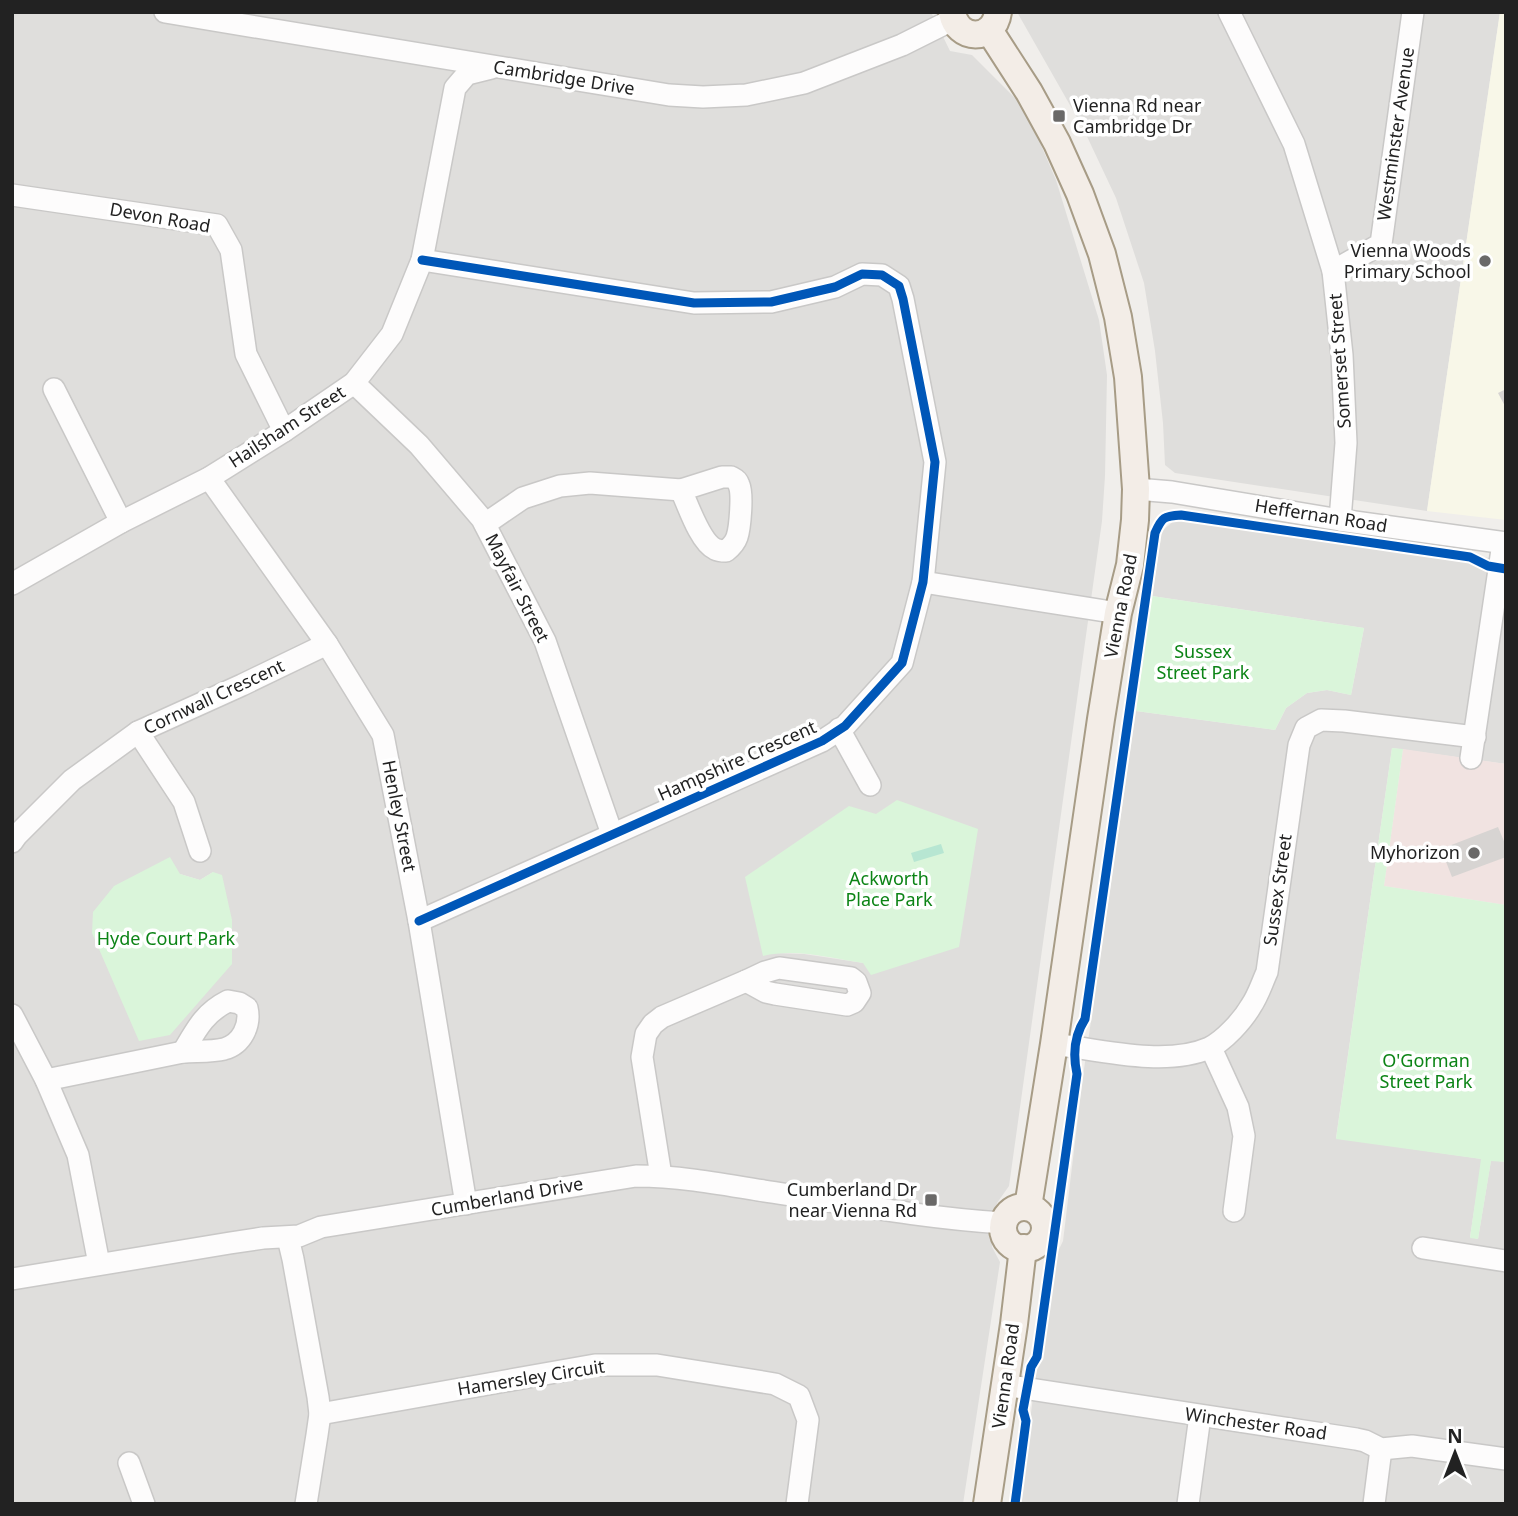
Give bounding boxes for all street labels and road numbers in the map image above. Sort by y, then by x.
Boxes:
street label: Westminster Avenue [1371,46,1419,222]
street label: Cambridge Drive [492,54,637,100]
street label: Devon Road [108,196,212,238]
street label: Somerset Street [1322,292,1356,429]
street label: Hailsham Street [224,379,350,473]
street label: Heffernan Road [1253,493,1389,537]
street label: Mayfair Street [480,529,556,646]
street label: Vienna Road [1098,552,1142,660]
street label: Cornwall Crescent [139,653,288,739]
street label: Hampshire Crescent [653,714,820,806]
street label: Henley Street [377,758,423,874]
street label: Sussex Street [1257,832,1297,947]
street label: Cumberland Drive [429,1171,585,1221]
street label: Vienna Road [986,1322,1024,1430]
street label: Hamersley Circuit [455,1353,607,1401]
street label: Winchester Road [1184,1401,1329,1445]

